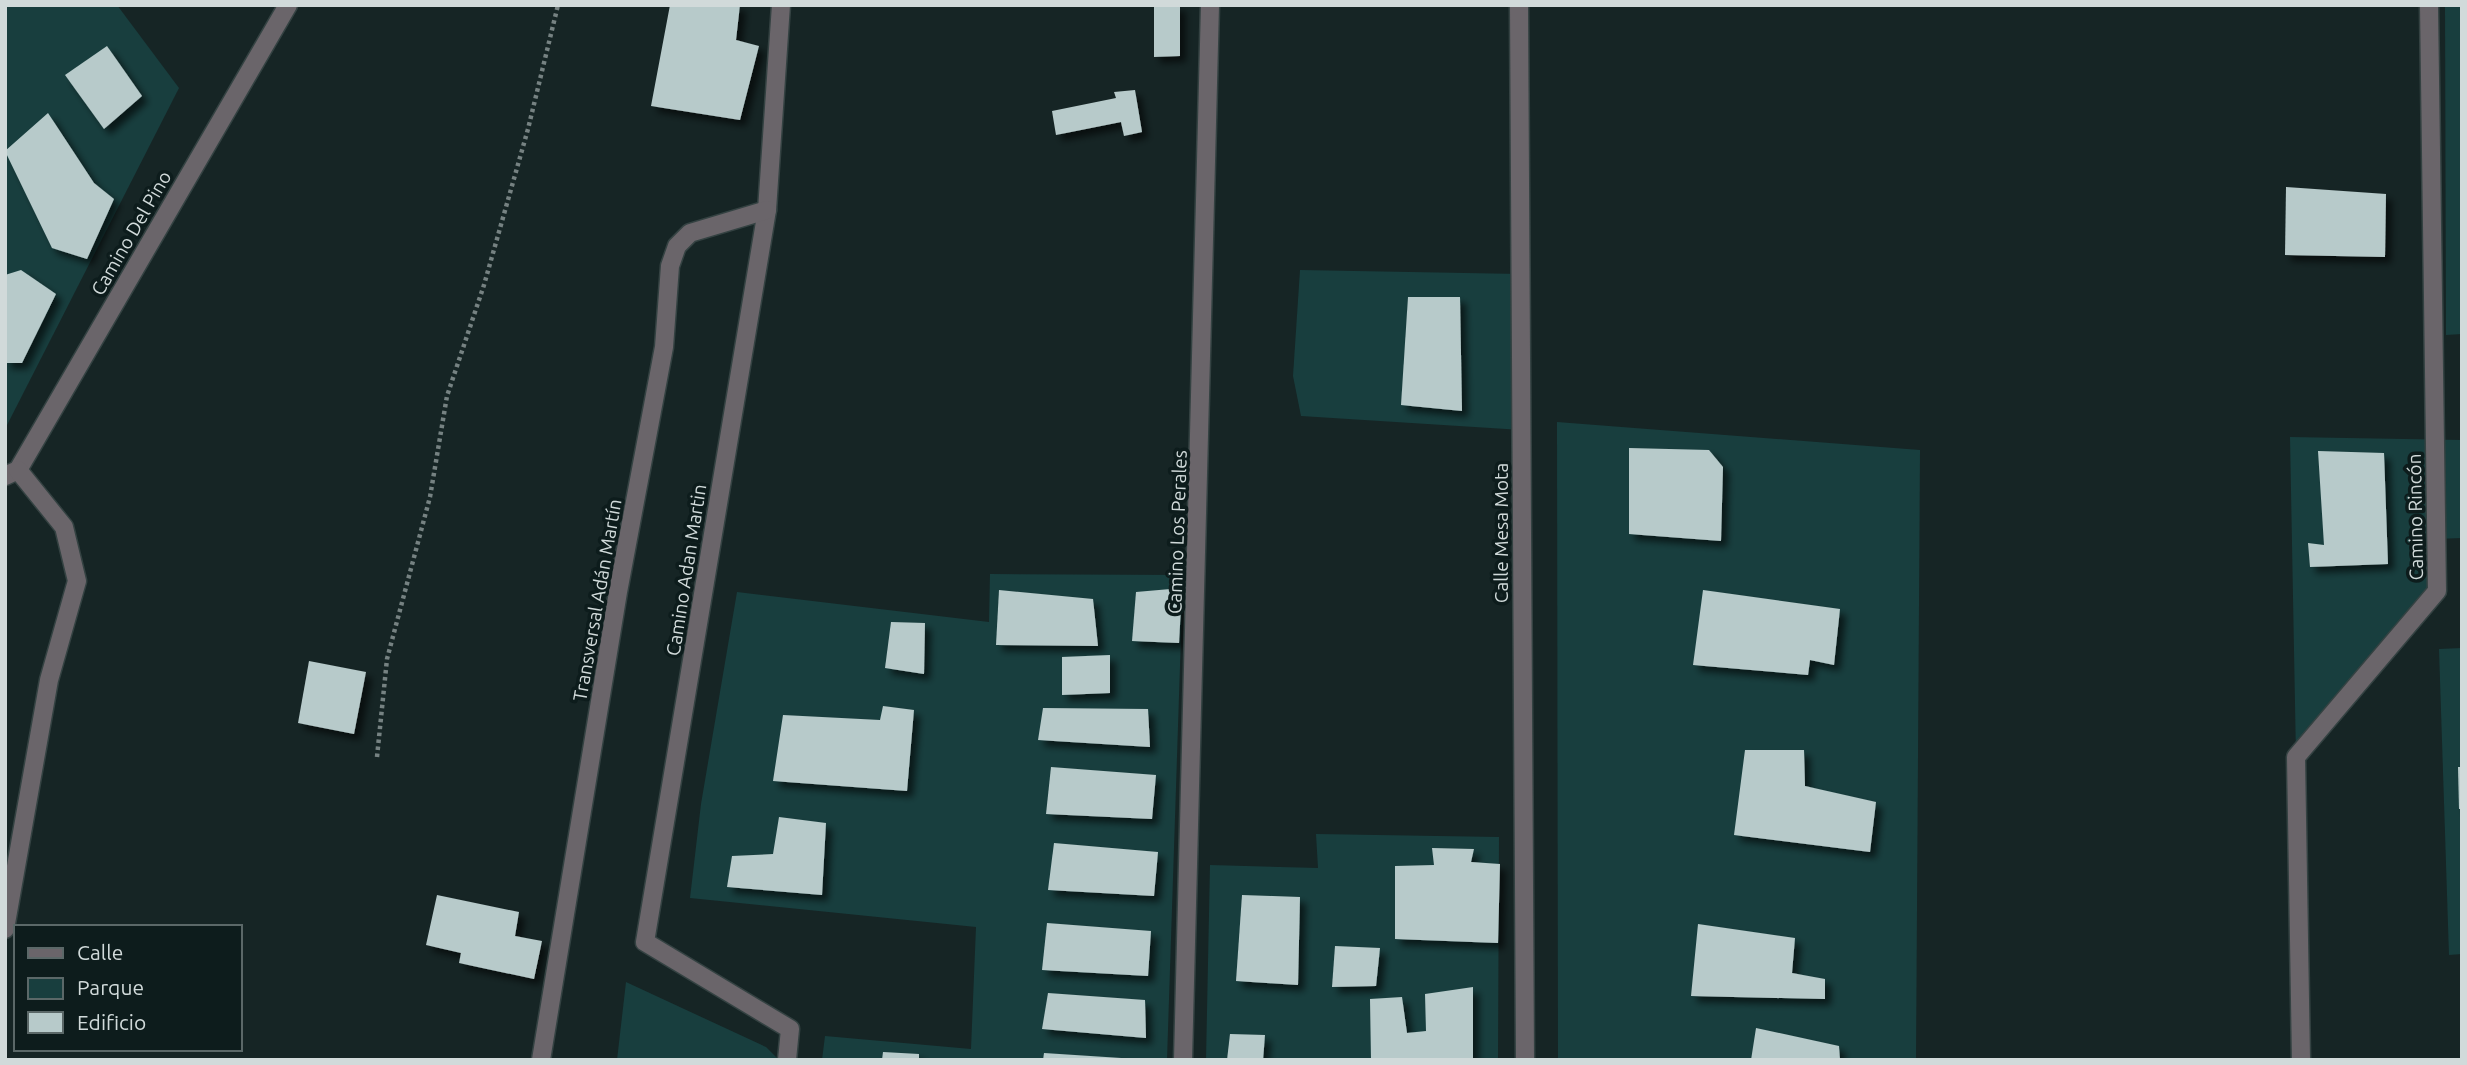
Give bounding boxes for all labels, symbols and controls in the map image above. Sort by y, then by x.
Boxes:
street label: Camino Del Pino [86,167,176,299]
street label: Camino Los Perales [1163,450,1191,614]
street label: Camino Rincón [2403,453,2427,581]
street label: Calle Mesa Mota [1490,463,1512,603]
street label: Camino Adan Martin [662,483,710,657]
street label: Transversal Adán Martín [568,497,626,703]
legend [14,925,242,1051]
text: Calle [77,940,123,964]
text: Parque [77,975,144,999]
text: Edificio [77,1010,146,1034]

